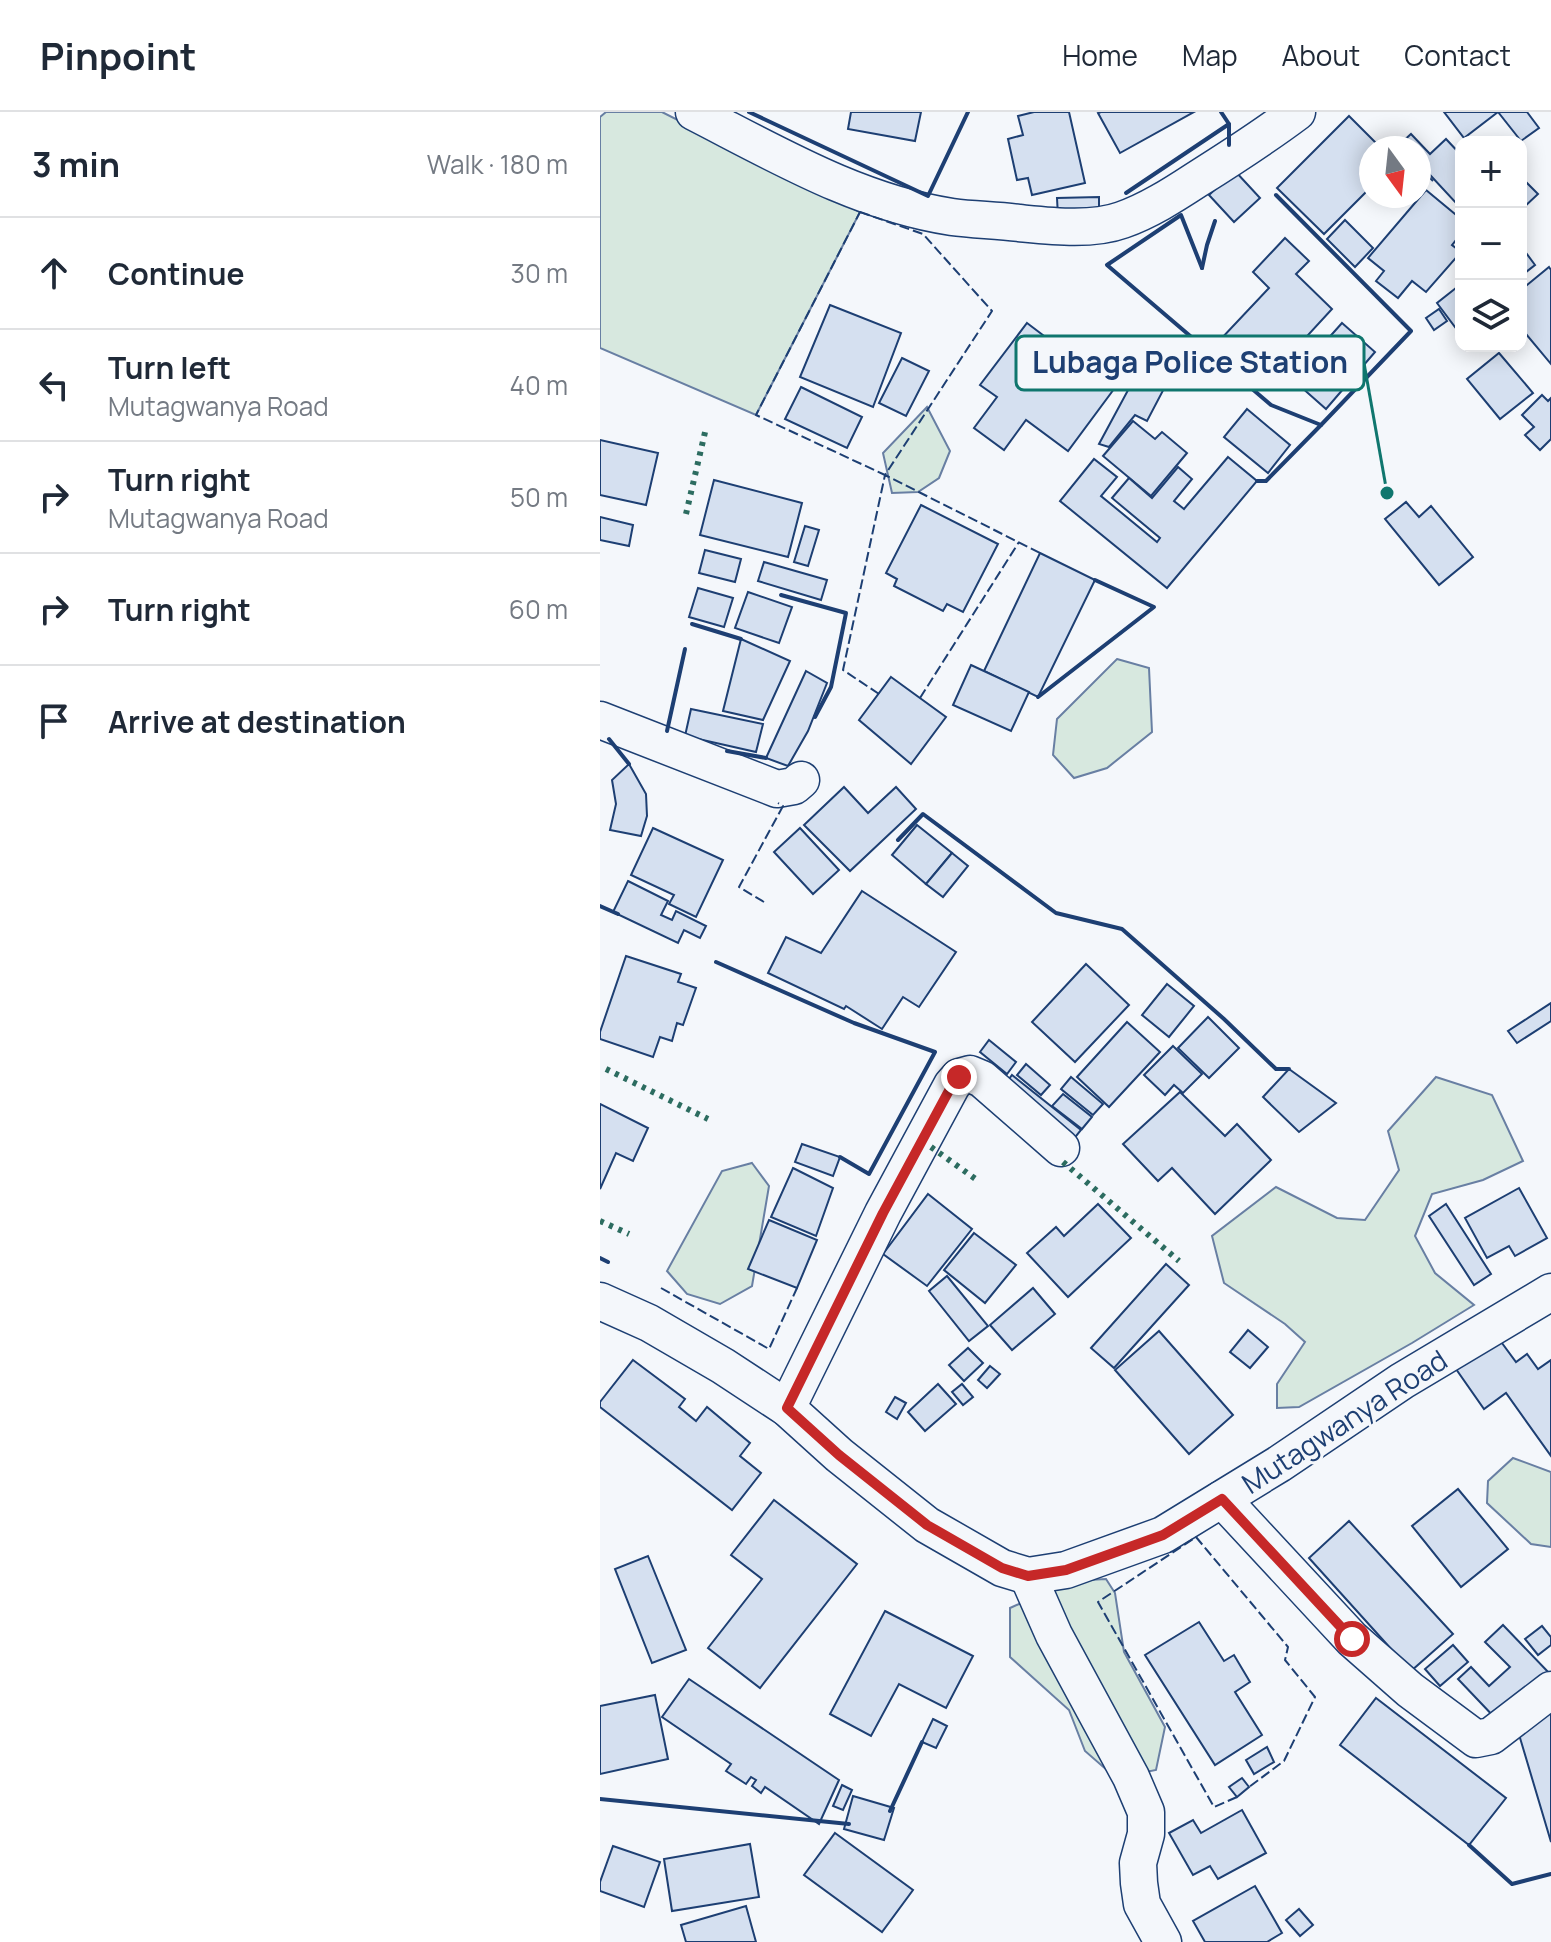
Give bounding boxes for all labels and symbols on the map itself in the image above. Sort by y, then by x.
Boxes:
north arrow [1359,136,1431,208]
callout: Lubaga Police Station [1016,336,1364,390]
text: Lubaga Police Station [1032,341,1348,382]
route end [941,1059,977,1095]
street label: Mutagwanya Road [1234,1340,1454,1502]
route start [1334,1621,1370,1657]

